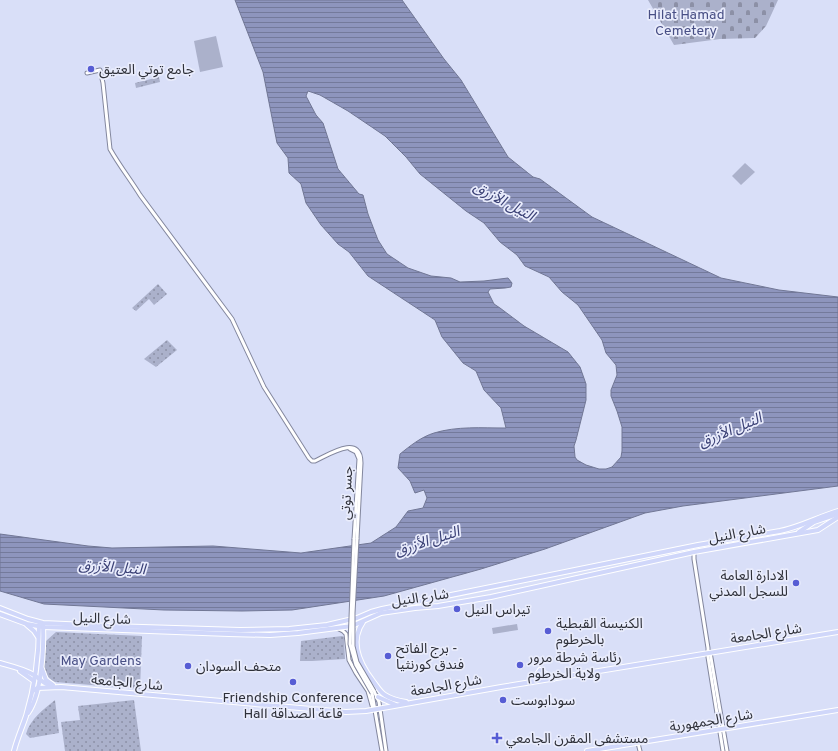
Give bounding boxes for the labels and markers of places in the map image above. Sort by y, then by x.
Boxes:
place label: جامع توتي العتيق [99,62,194,80]
marker: جامع توتي العتيق [86,64,96,74]
place label: الادارة العامة للسجل المدني [709,568,788,602]
marker: الادارة العامة للسجل المدني [791,578,801,588]
place label: تيراس النيل [465,602,530,619]
marker: تيراس النيل [452,604,462,614]
place label: الكنيسة القبطية بالخرطوم [556,616,643,650]
marker: الكنيسة القبطية بالخرطوم [543,626,553,636]
place label: برج الفاتح - فندق كورنثيا [396,641,464,674]
place label: رئاسة شرطة مرور ولاية الخرطوم [527,650,622,684]
marker: برج الفاتح - فندق كورنثيا [383,651,393,661]
place label: متحف السودان [196,659,281,676]
marker: رئاسة شرطة مرور ولاية الخرطوم [515,660,525,670]
marker: متحف السودان [183,661,193,671]
marker: Friendship Conference Hall قاعة الصداقة [288,677,298,687]
place label: Friendship Conference Hall قاعة الصداقة [223,690,363,723]
place label: سودابوست [511,693,575,710]
marker: سودابوست [498,695,508,705]
place label: مستشفى المقرن الجامعي [506,731,648,749]
marker: مستشفى المقرن الجامعي [491,732,503,744]

